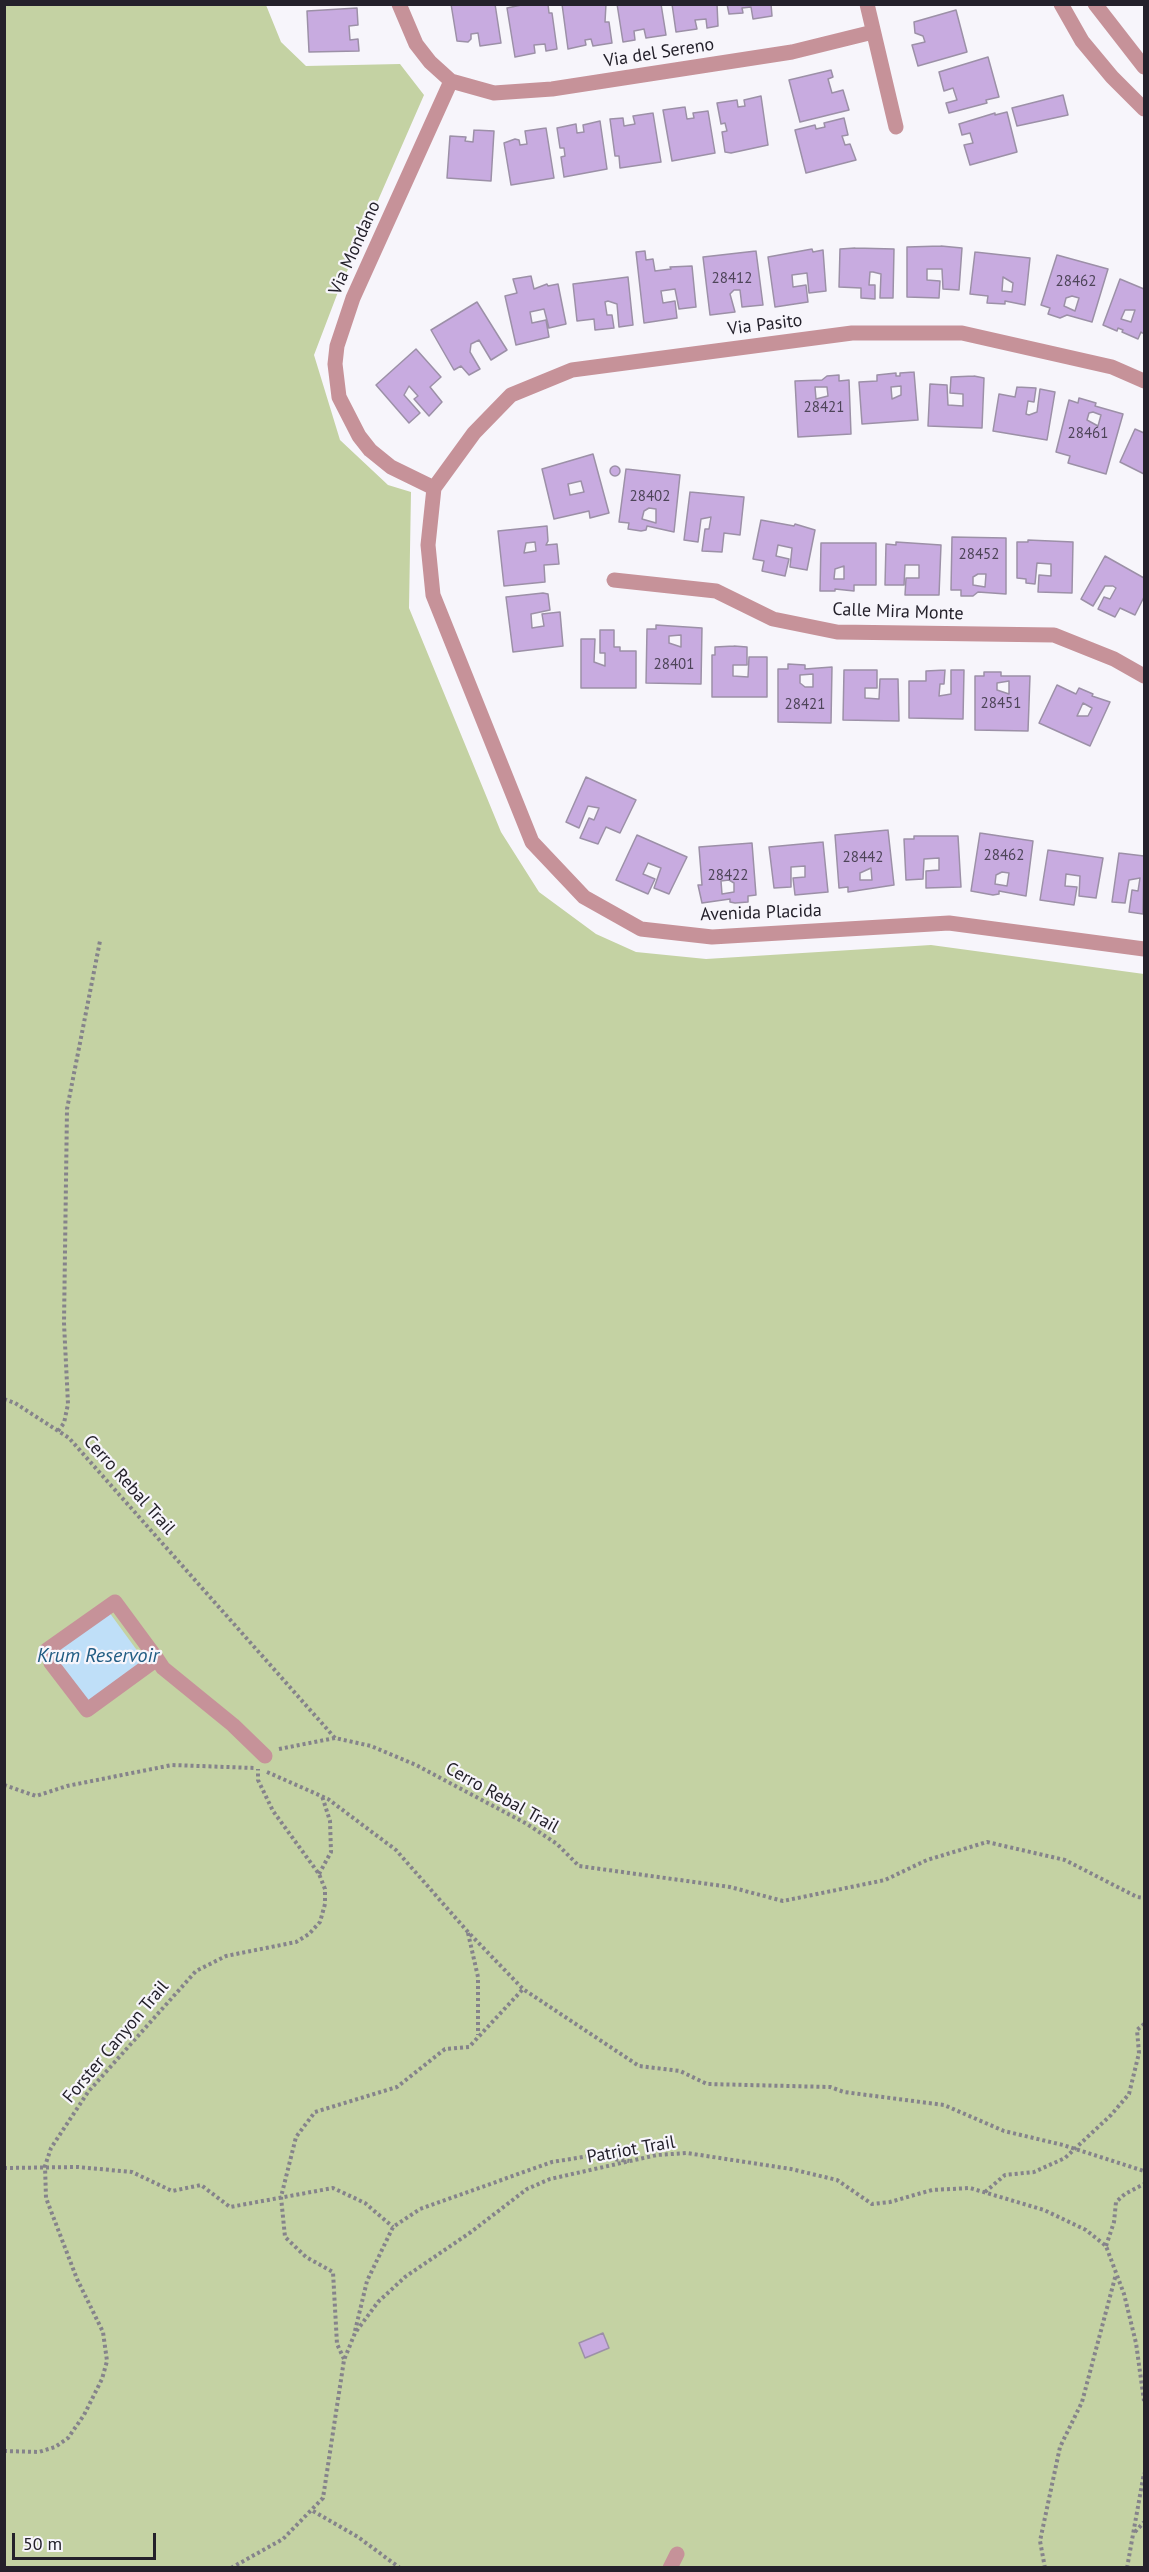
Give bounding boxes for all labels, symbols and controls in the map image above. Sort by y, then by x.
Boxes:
street label: Via del Sereno [602,34,716,72]
street label: Via Mondano [325,198,385,298]
house number: 28412 [712,270,752,288]
house number: 28462 [1056,273,1096,291]
street label: Via Pasito [726,310,804,340]
house number: 28421 [804,399,844,417]
house number: 28461 [1068,425,1108,443]
house number: 28402 [630,488,670,506]
house number: 28452 [959,546,999,564]
street label: Calle Mira Monte [832,599,964,625]
house number: 28401 [654,656,694,674]
house number: 28451 [981,695,1021,713]
house number: 28421 [785,696,825,714]
house number: 28462 [984,847,1024,865]
house number: 28442 [843,849,883,867]
house number: 28422 [708,867,748,885]
street label: Avenida Placida [700,900,822,926]
street label: Cerro Rebal Trail [79,1431,179,1539]
water label: Krum Reservoir [37,1644,159,1668]
street label: Cerro Rebal Trail [441,1758,563,1838]
street label: Forster Canyon Trail [59,1976,173,2108]
street label: Patriot Trail [585,2132,677,2168]
scale bar [15,2521,159,2559]
text: 50 m [23,2532,62,2555]

